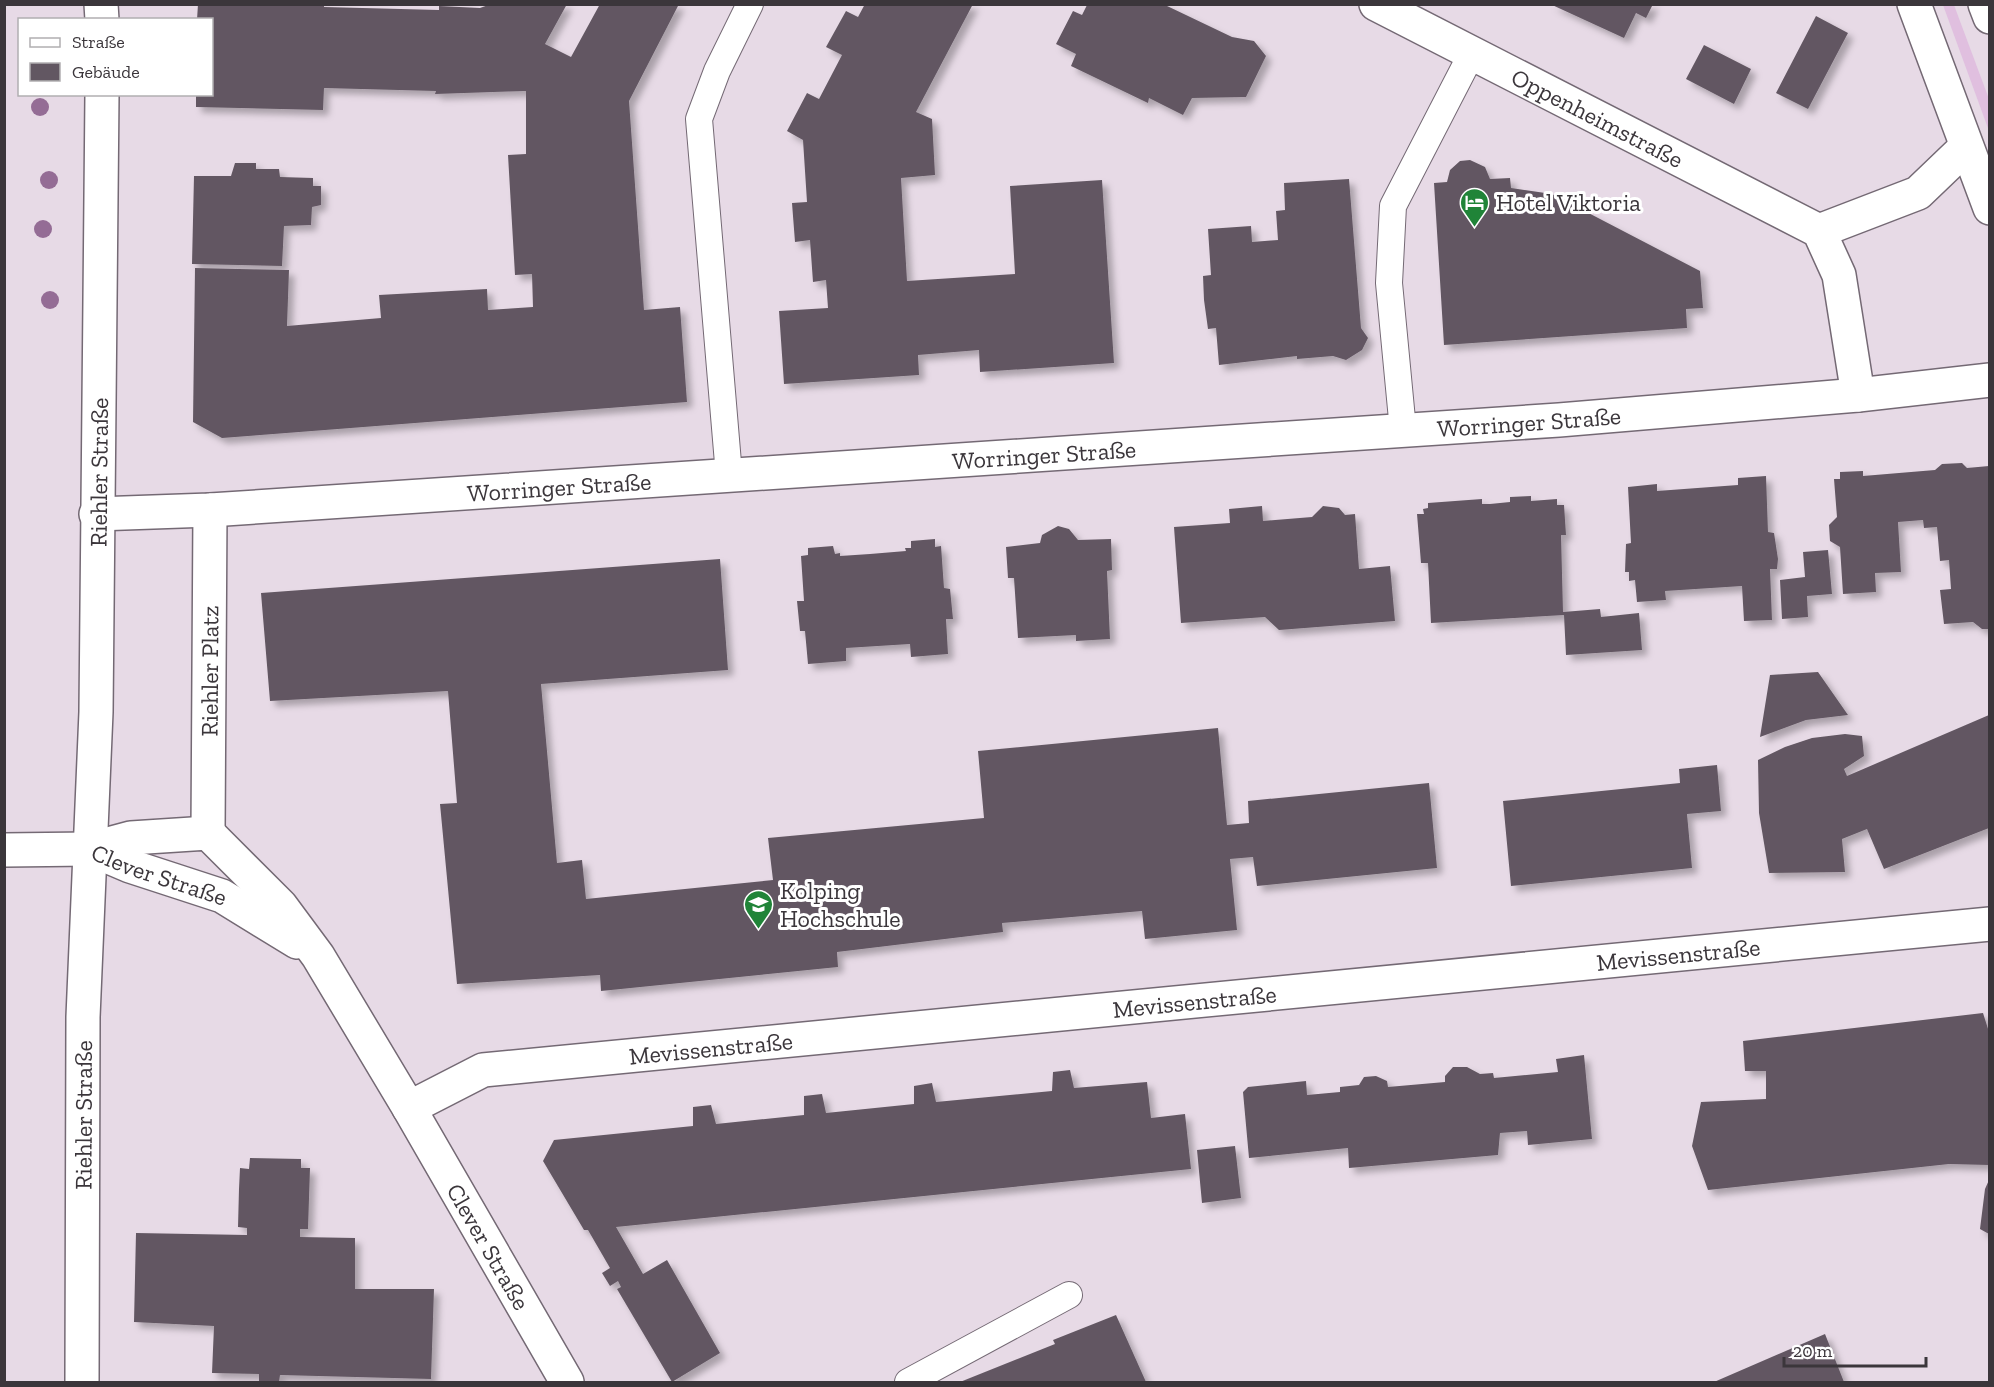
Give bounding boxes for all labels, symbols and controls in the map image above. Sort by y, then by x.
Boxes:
legend [18,18,213,96]
text: Straße [72,31,125,53]
text: Gebäude [72,61,140,83]
street label: Oppenheimstraße [1507,62,1688,174]
hotel icon: Hotel Viktoria [1459,186,1491,228]
place label: Hotel Viktoria [1496,188,1641,217]
street label: Riehler Straße [83,397,114,547]
street label: Worringer Straße [1436,400,1622,443]
street label: Worringer Straße [951,434,1137,475]
street label: Worringer Straße [466,466,652,507]
street label: Riehler Platz [194,605,224,737]
street label: Clever Straße [87,837,231,911]
place label: Kolping Hochschule [780,876,901,933]
school or university icon: Kolping Hochschule [743,888,775,930]
street label: Mevissenstraße [1595,932,1762,977]
street label: Mevissenstraße [1111,979,1278,1023]
street label: Mevissenstraße [627,1026,794,1070]
street label: Riehler Straße [68,1040,97,1190]
street label: Clever Straße [441,1178,537,1315]
scale bar [1784,1330,1926,1368]
text: 20 m [1793,1340,1833,1362]

